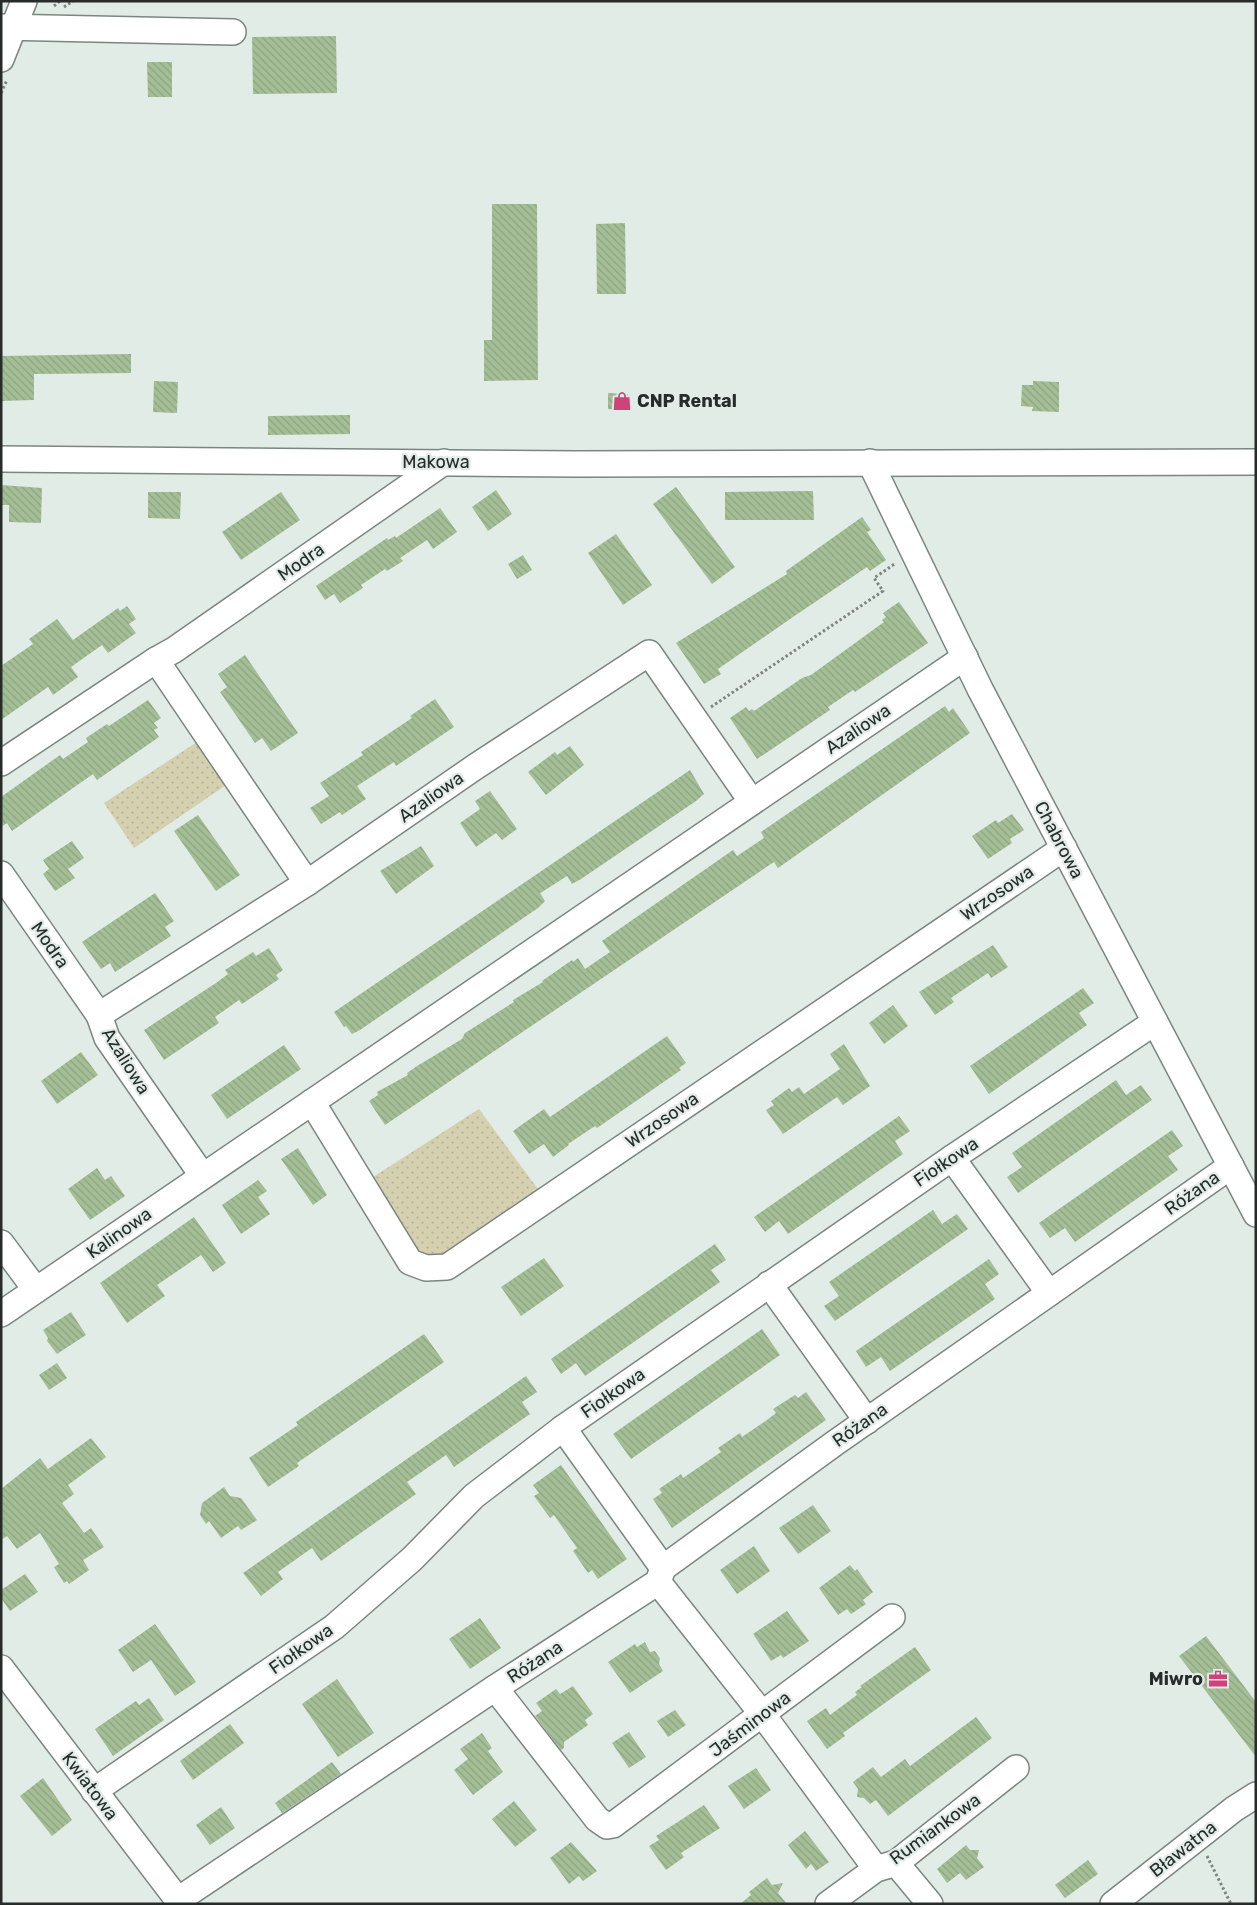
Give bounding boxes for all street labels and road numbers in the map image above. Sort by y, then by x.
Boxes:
street label: Makowa [402,451,470,473]
street label: Modra [273,538,329,586]
street label: Azaliowa [821,699,895,759]
street label: Azaliowa [394,767,468,827]
street label: Chabrowa [1029,798,1089,882]
street label: Wrzosowa [956,860,1038,926]
street label: Modra [26,917,74,973]
street label: Azaliowa [97,1024,155,1098]
street label: Wrzosowa [621,1087,703,1153]
street label: Fiołkowa [910,1132,982,1192]
street label: Różana [1160,1166,1224,1220]
street label: Kalinowa [82,1203,156,1263]
street label: Fiołkowa [577,1363,649,1423]
street label: Różana [828,1398,892,1452]
street label: Fiołkowa [265,1619,337,1679]
street label: Różana [503,1636,567,1688]
street label: Jaśminowa [705,1686,795,1762]
street label: Kwiatowa [57,1747,123,1825]
street label: Rumiankowa [885,1789,985,1869]
street label: Bławatna [1145,1816,1221,1882]

